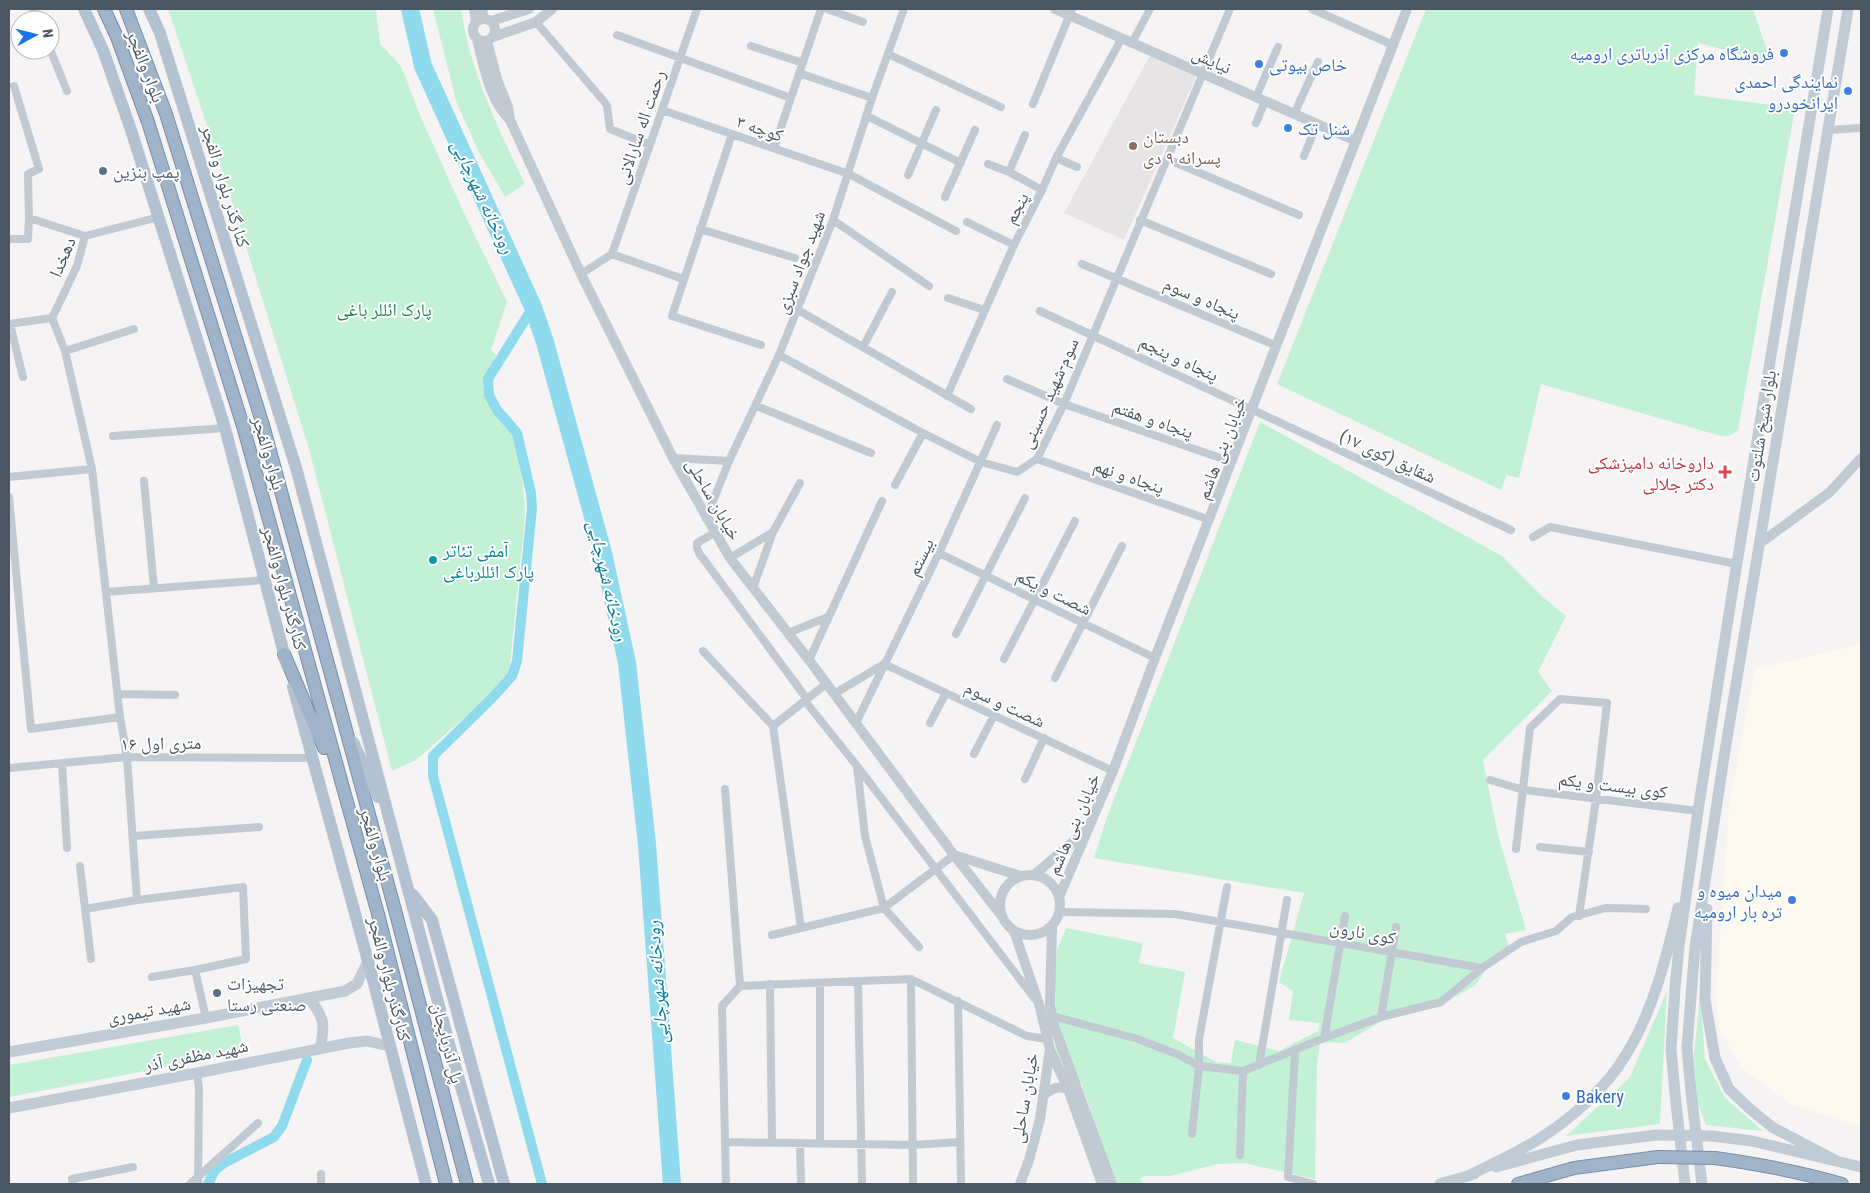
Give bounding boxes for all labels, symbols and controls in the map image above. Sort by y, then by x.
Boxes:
north arrow [10,10,60,60]
street label: بلوار والفجر [122,26,169,105]
text: N [39,28,56,39]
street label: نیایش [1189,42,1235,79]
place label: فروشگاه مرکزی آذرباتری ارومیه [1570,43,1774,65]
marker: فروشگاه مرکزی آذرباتری ارومیه [1778,47,1790,59]
place label: خاص بیوتی [1269,54,1347,76]
marker: خاص بیوتی [1253,58,1265,70]
street label: رحمت اله سارالانی [611,67,670,187]
place label: نمایندگی احمدی ایرانخودرو [1734,71,1838,113]
marker: نمایندگی احمدی ایرانخودرو [1842,85,1854,97]
street label: کوچه ۳ [734,110,786,147]
place label: شنل تک [1298,118,1350,140]
street label: کنارگذر بلوار والفجر [197,121,255,251]
marker: شنل تک [1282,122,1294,134]
place label: دبستان پسرانه ۹ دی [1143,126,1221,169]
water label: رودخانه شهرچایی [447,136,519,258]
marker: دبستان پسرانه ۹ دی [1127,140,1139,152]
place label: پمپ بنزین [113,161,180,183]
marker: پمپ بنزین [97,165,109,177]
street label: پنجم [999,189,1035,228]
street label: شهید جواد سبزی [771,207,830,317]
street label: دهخدا [44,234,80,280]
street label: پنجاه و سوم [1160,272,1243,325]
park label: پارک ائللر باغی [336,299,432,321]
street label: پنجاه و پنجم [1135,331,1222,387]
street label: سوم-شهید حسینی [1015,334,1085,452]
street label: بلوار شیخ شلتوت [1742,369,1782,484]
street label: خیابان بنی هاشم [1192,394,1252,503]
street label: پنجاه و هفتم [1109,395,1196,445]
street label: بلوار والفجر [248,413,290,493]
street label: شقایق (کوی ۱۷) [1336,425,1440,488]
place label: داروخانه دامپزشکی دکتر جلالی [1588,452,1714,495]
street label: خیابان ساحلی [681,454,746,544]
street label: پنجاه و نهم [1090,454,1167,500]
marker: داروخانه دامپزشکی دکتر جلالی [1718,465,1732,479]
water label: رودخانه شهرچایی [583,518,633,644]
street label: کنارگذر بلوار والفجر [258,523,312,653]
street label: بیستم [902,535,940,580]
place label: آمفی تئاتر پارک ائللرباغی [442,540,534,583]
marker: آمفی تئاتر پارک ائللرباغی [427,554,439,566]
street label: شصت و یکم [1012,565,1095,621]
street label: شصت و سوم [961,676,1049,734]
street label: ۱۶ متری اول [120,732,202,755]
street label: کوی بیست و یکم [1557,768,1669,804]
street label: خیابان بنی هاشم [1042,770,1106,879]
street label: بلوار والفجر [355,804,397,884]
place label: میدان میوه و تره بار ارومیه [1694,880,1782,922]
marker: میدان میوه و تره بار ارومیه [1786,894,1798,906]
street label: کنارگذر بلوار والفجر [364,914,416,1044]
street label: کوی نارون [1328,916,1398,949]
water label: رودخانه شهرچایی [641,920,673,1044]
place label: تجهیزات صنعتی رستا [227,973,307,1016]
marker: تجهیزات صنعتی رستا [211,987,223,999]
street label: شهید تیموری [106,992,193,1029]
street label: پل آذربایجان [427,1000,468,1086]
street label: شهید مظفری آذر [141,1035,250,1077]
street label: خیابان ساحلی [1006,1051,1043,1145]
place label: Bakery [1576,1086,1624,1107]
marker: Bakery [1560,1090,1572,1102]

